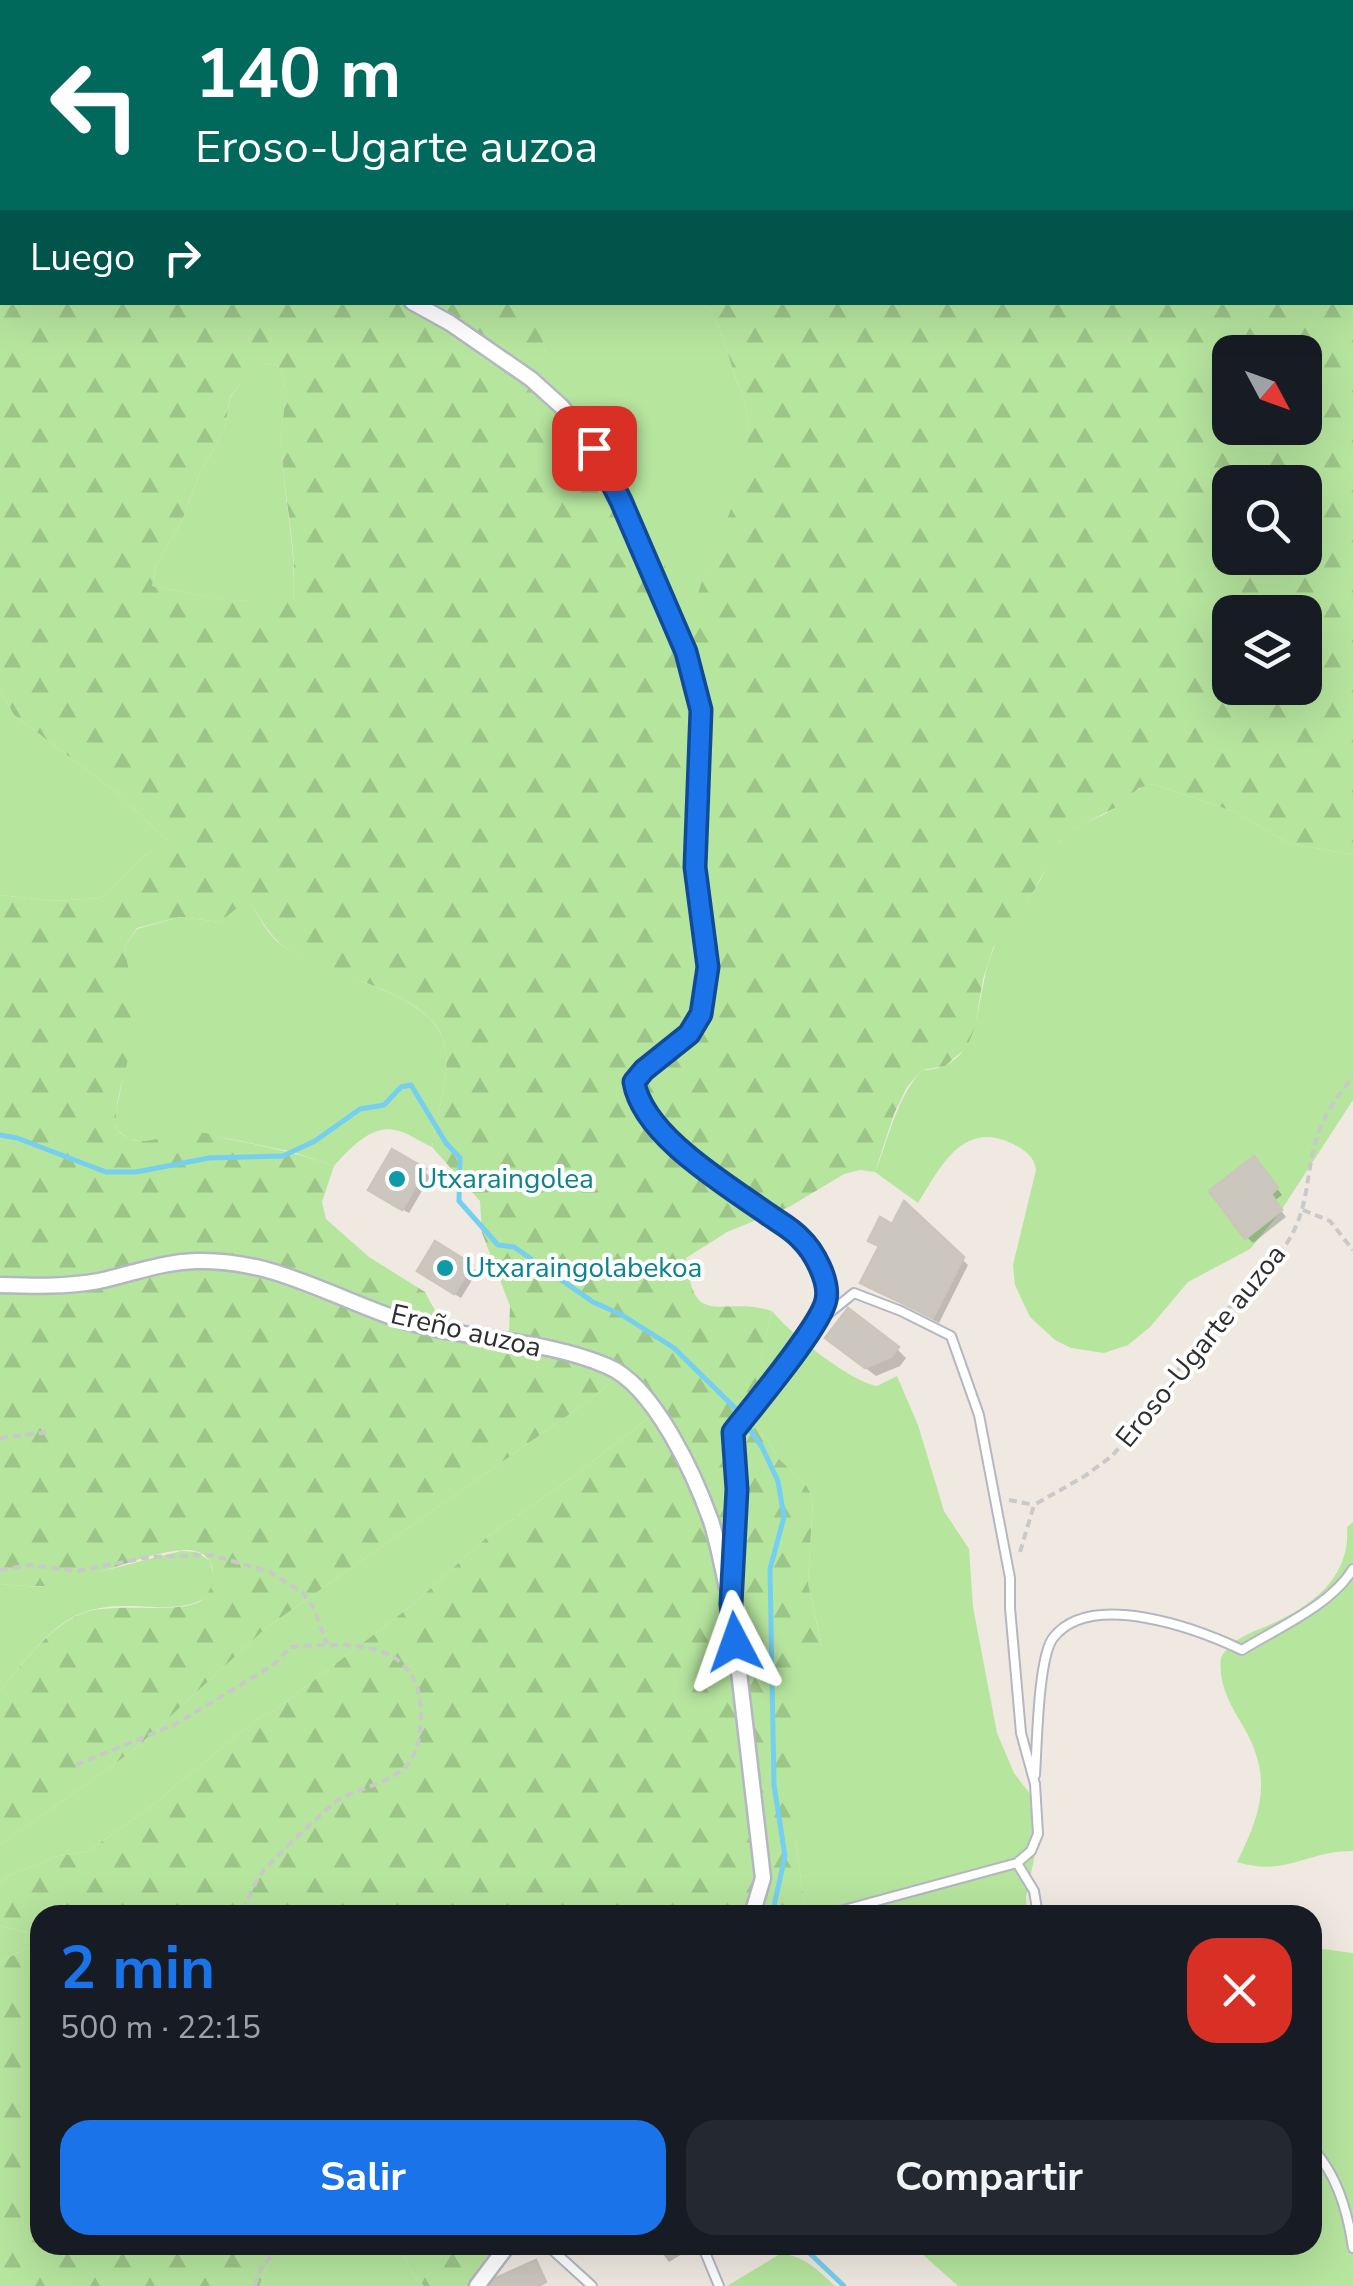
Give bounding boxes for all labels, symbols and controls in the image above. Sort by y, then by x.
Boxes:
text: 140 m [195,26,401,122]
icon: left [30,40,160,170]
text: Eroso-Ugarte auzoa [195,117,598,178]
icon: right [155,230,210,285]
text: Luego [30,232,135,283]
north arrow [1212,335,1322,445]
map controls [1212,335,1322,705]
pin [552,406,637,491]
icon: arrive [567,421,622,476]
button: search [1212,465,1322,575]
button: layers [1212,595,1322,705]
place label: Utxaraingolea [417,1160,594,1198]
marker: Utxaraingolea [386,1168,408,1190]
street label: Eroso-Ugarte auzoa [1107,1237,1295,1455]
place label: Utxaraingolabekoa [465,1249,702,1287]
marker: Utxaraingolabekoa [434,1257,456,1279]
street label: Ereño auzoa [387,1295,545,1367]
position arrow [683,1590,787,1694]
text: 2 min [60,1927,215,2009]
button: close [1187,1938,1292,2043]
text: 500 m · 22:15 [60,2006,261,2049]
button: Salir [60,2120,666,2235]
button: Compartir [686,2120,1292,2235]

